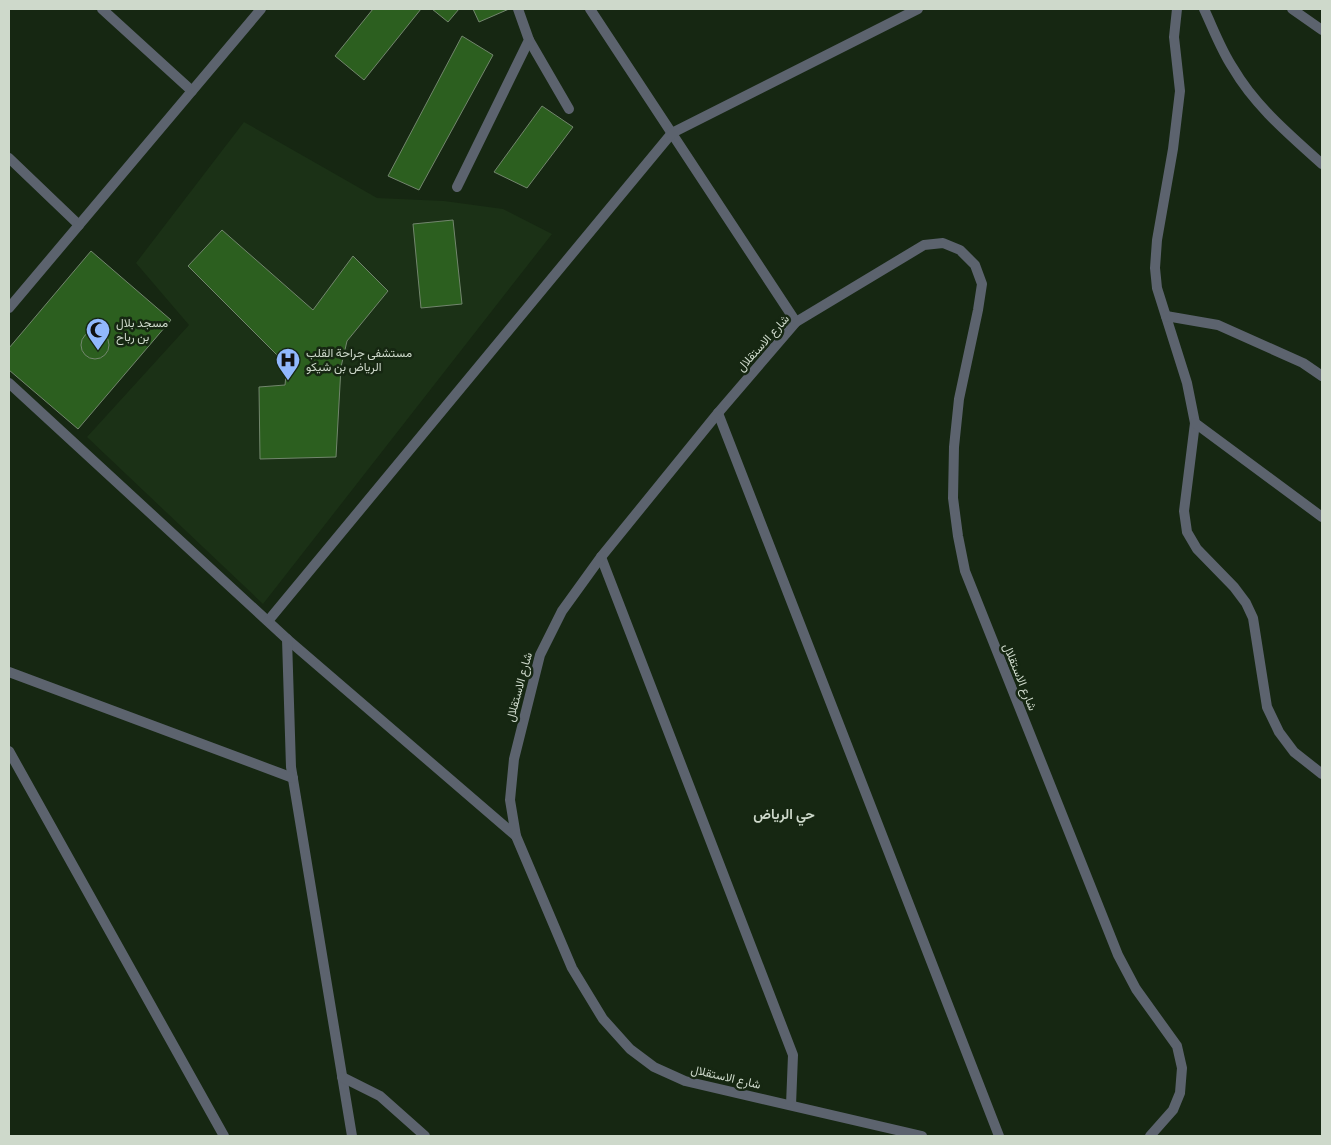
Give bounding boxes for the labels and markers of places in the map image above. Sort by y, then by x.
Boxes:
place label: مسجد بلال بن رباح [116,316,168,346]
mosque icon: مسجد بلال بن رباح [85,317,111,351]
place label: مستشفى جراحة القلب الرياض بن شيكو [306,346,412,375]
hospital icon: مستشفى جراحة القلب الرياض بن شيكو [275,347,301,381]

